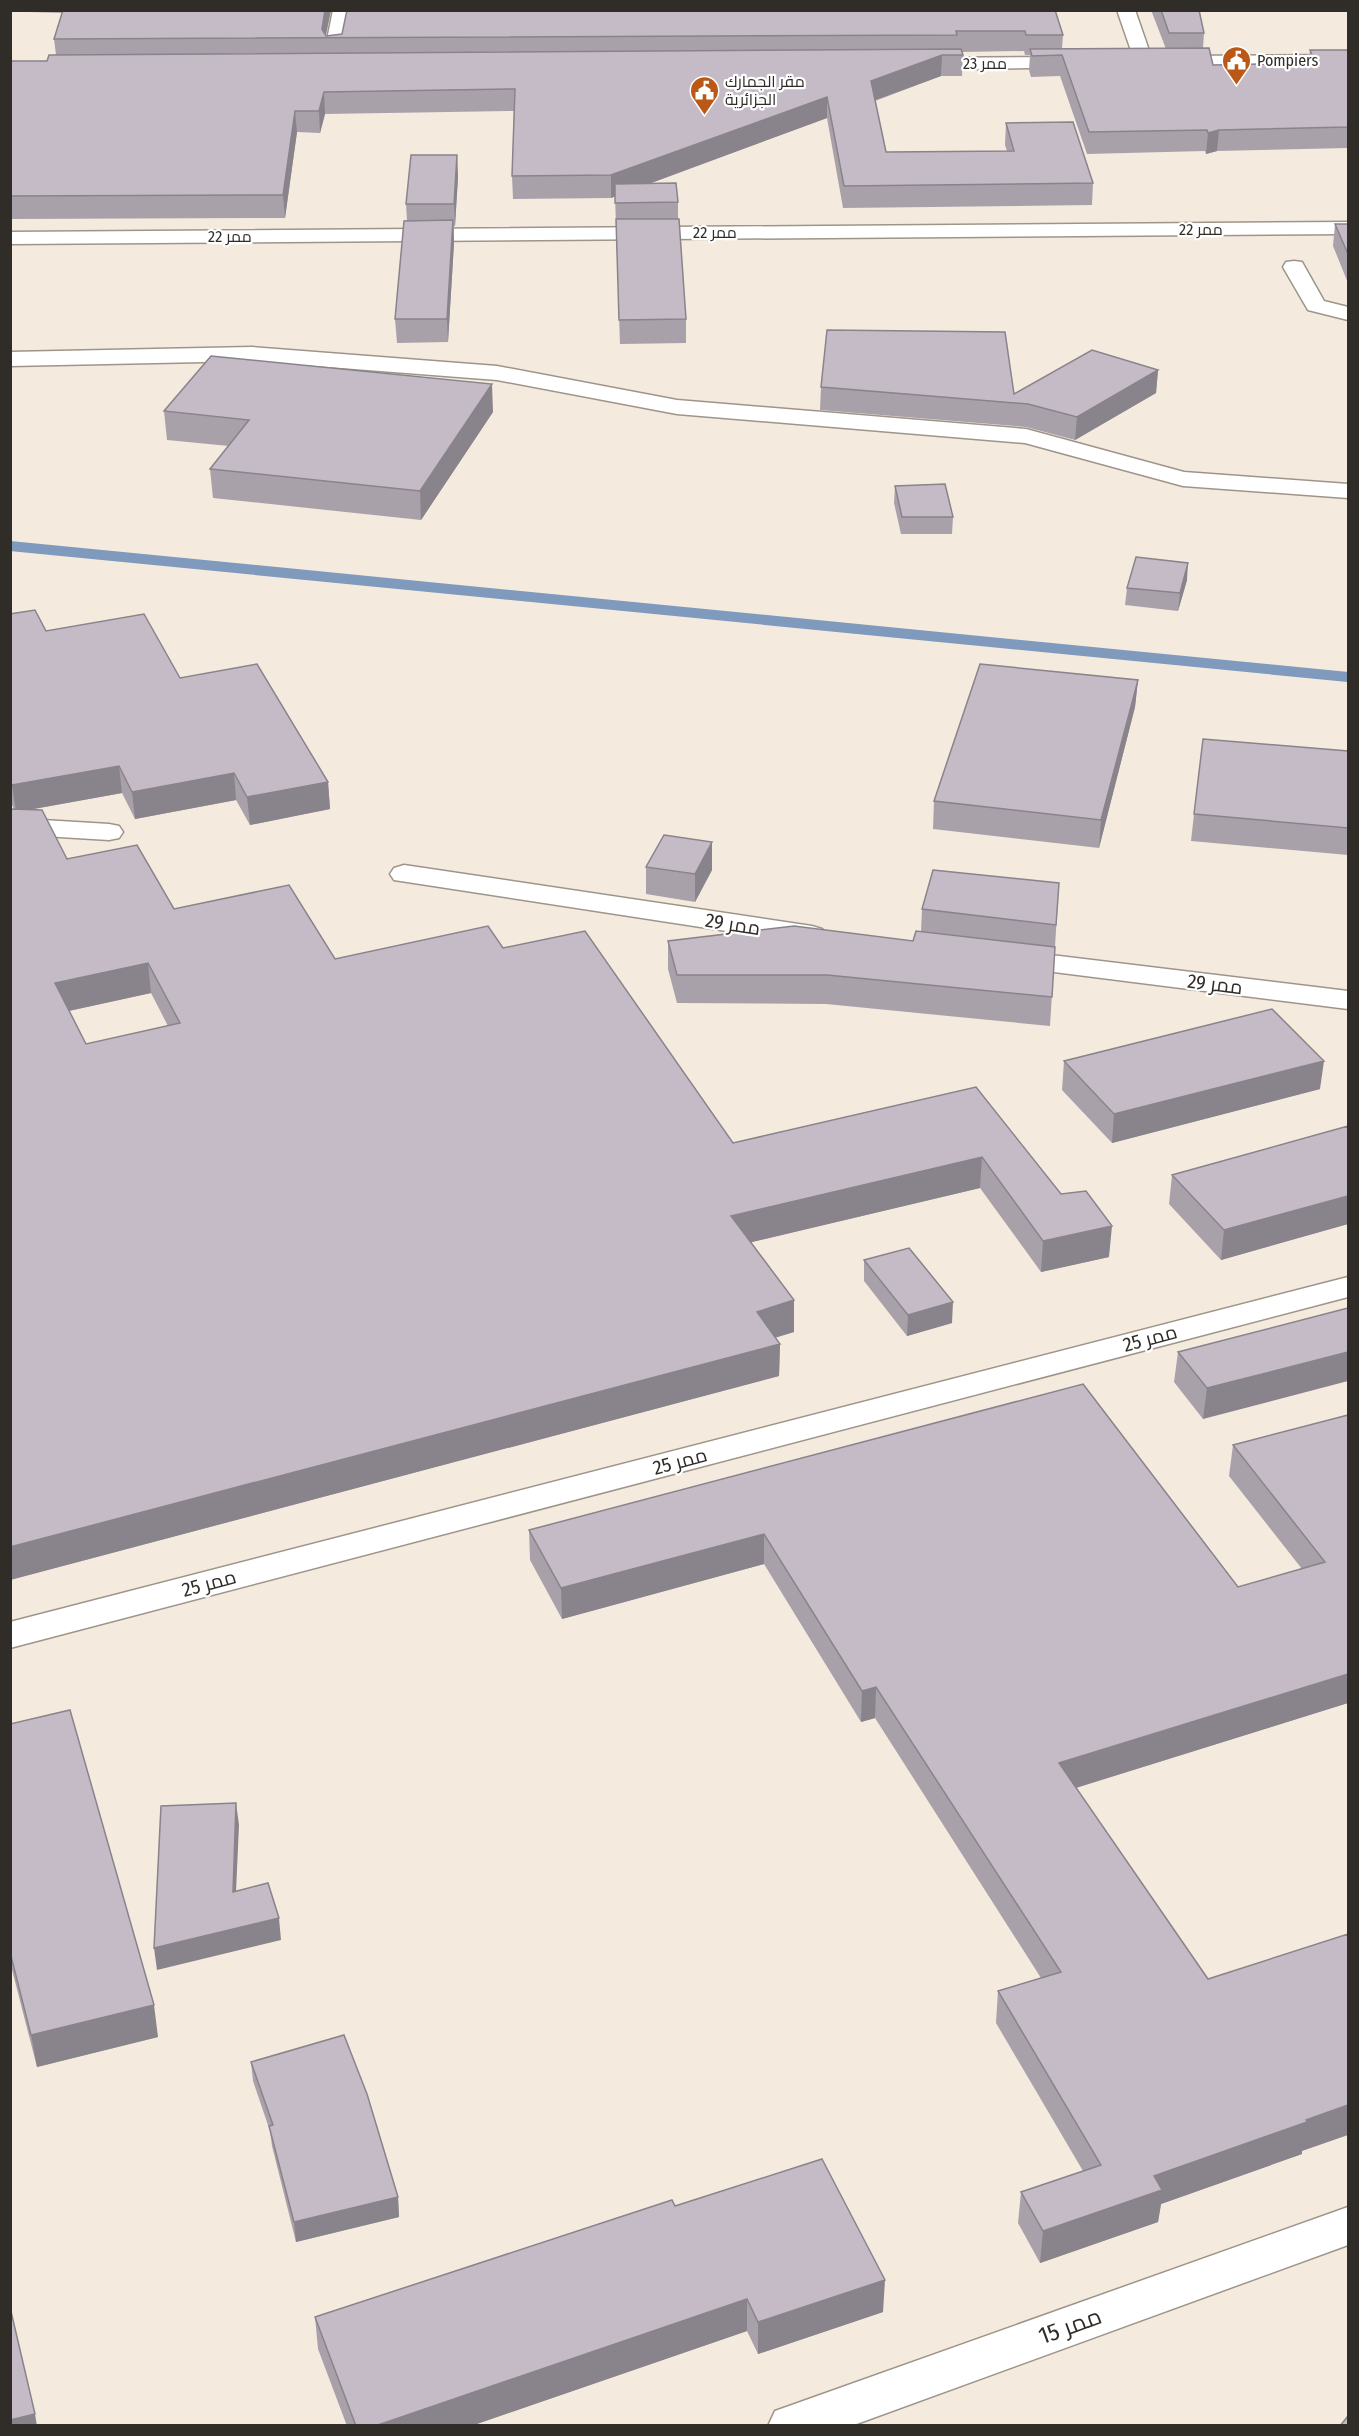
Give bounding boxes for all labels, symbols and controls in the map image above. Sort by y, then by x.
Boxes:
public building icon: Pompiers [1220,44,1252,86]
place label: Pompiers [1257,51,1318,70]
street label: ممر 23 [963,54,1007,73]
place label: مقر الجمارك الجزائرية [725,72,805,109]
public building icon: مقر الجمارك الجزائرية [688,74,720,116]
street label: ممر 22 [1179,220,1223,239]
street label: ممر 22 [693,223,737,242]
street label: ممر 22 [208,227,252,246]
street label: ممر 29 [704,908,762,940]
street label: ممر 29 [1186,969,1244,999]
street label: ممر 25 [1120,1319,1180,1357]
street label: ممر 25 [650,1442,710,1480]
street label: ممر 25 [179,1564,239,1602]
street label: ممر 15 [1035,2302,1105,2350]

